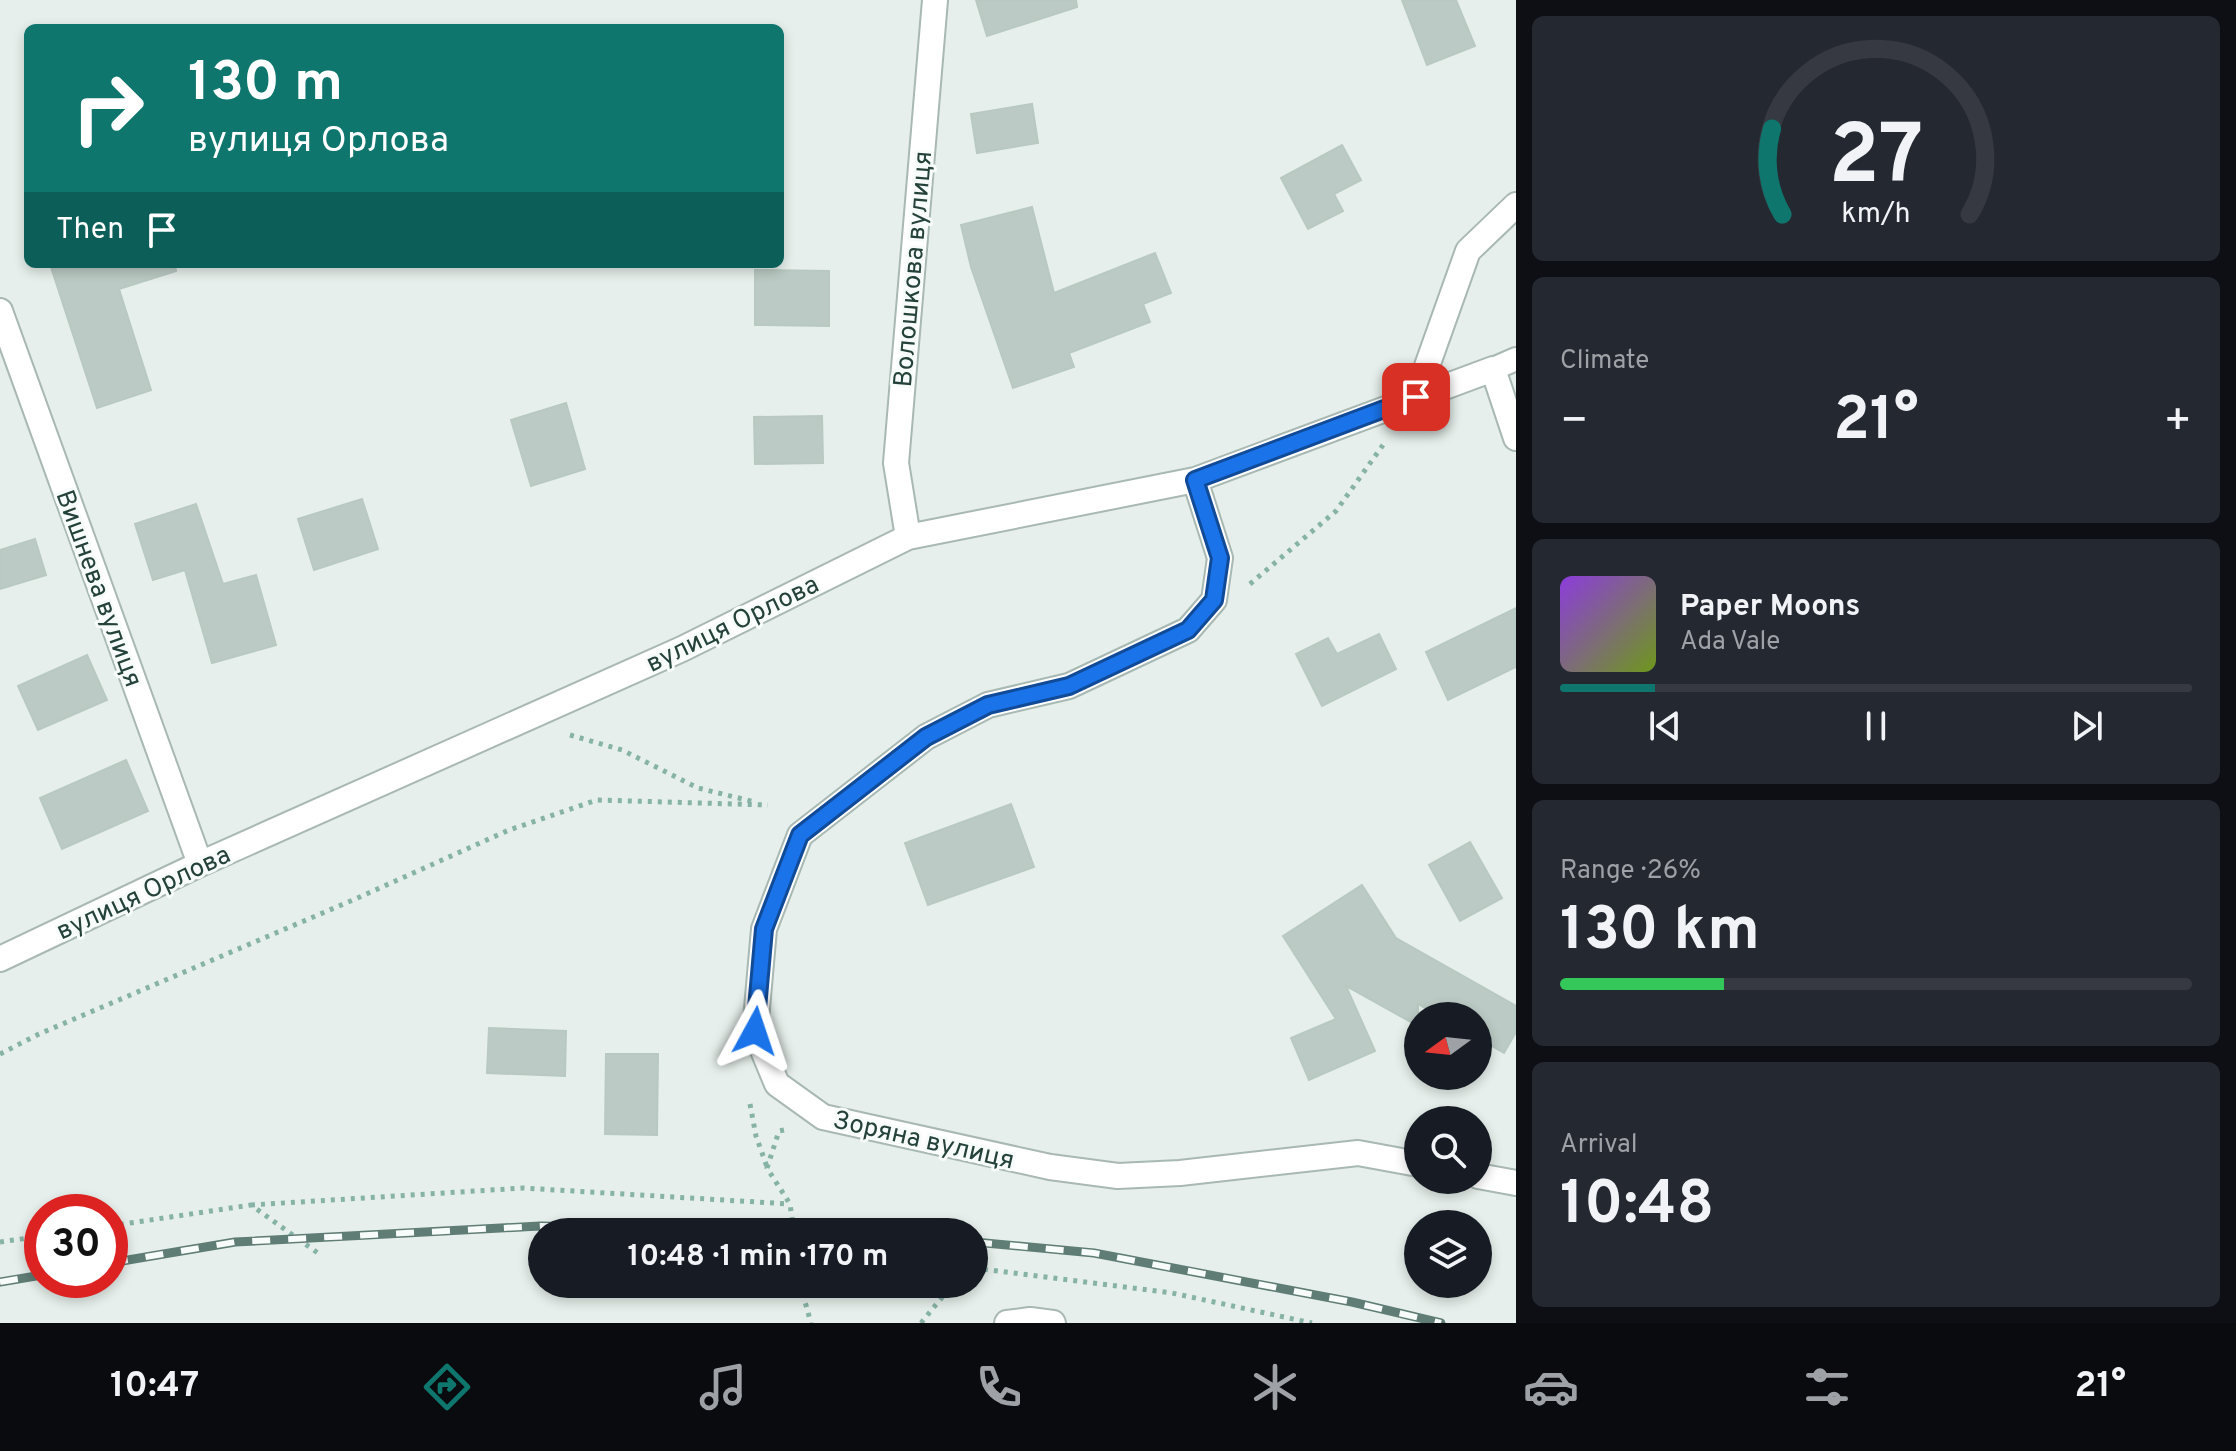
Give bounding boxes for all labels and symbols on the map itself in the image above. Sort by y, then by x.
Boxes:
street label: Волошкова вулиця [888,150,941,389]
pin [1382,363,1450,431]
street label: Вишнева вулиця [47,486,149,692]
street label: вулиця Орлова [641,569,825,681]
street label: вулиця Орлова [52,839,236,949]
position arrow [713,989,797,1073]
north arrow [1404,1002,1492,1090]
street label: Зоряна вулиця [830,1105,1017,1178]
speed limit sign: 30 [24,1194,128,1298]

